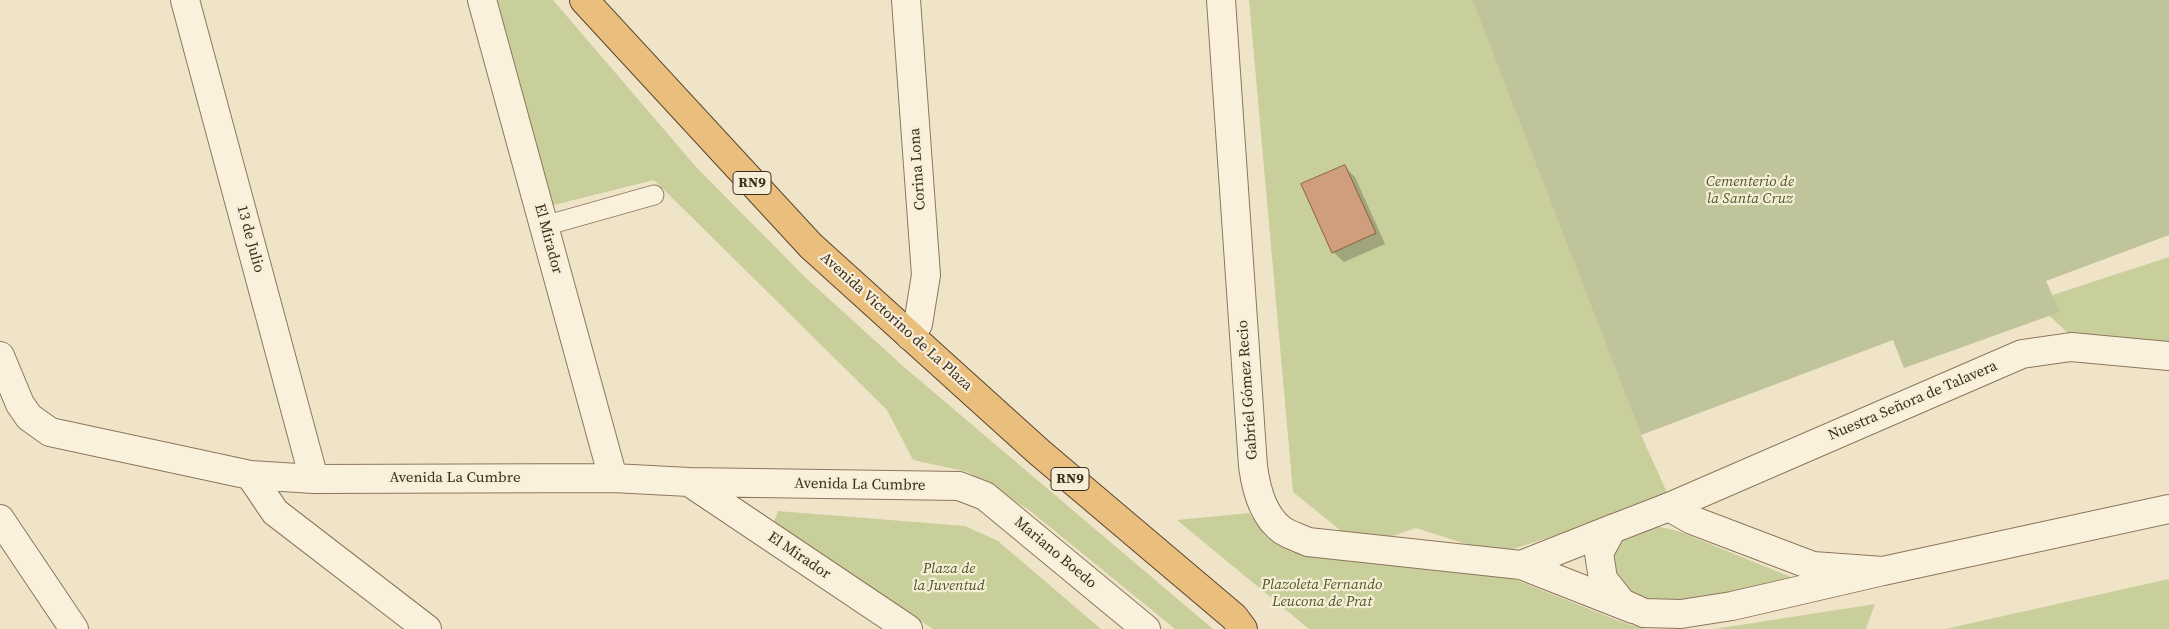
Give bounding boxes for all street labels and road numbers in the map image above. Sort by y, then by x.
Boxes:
street label: Corina Lona [906,127,930,211]
road number: RN9 [733,172,771,194]
street label: El Mirador [530,202,566,276]
street label: 13 de Julio [232,203,268,275]
street label: Avenida Victorino de La Plaza [816,249,976,395]
street label: Gabriel Gómez Recio [1234,320,1262,460]
street label: Nuestra Señora de Talavera [1826,357,2000,445]
road number: RN9 [1051,468,1089,490]
street label: Avenida La Cumbre [389,469,521,487]
street label: Avenida La Cumbre [794,475,926,495]
street label: Mariano Boedo [1010,513,1100,593]
street label: El Mirador [764,528,834,584]

